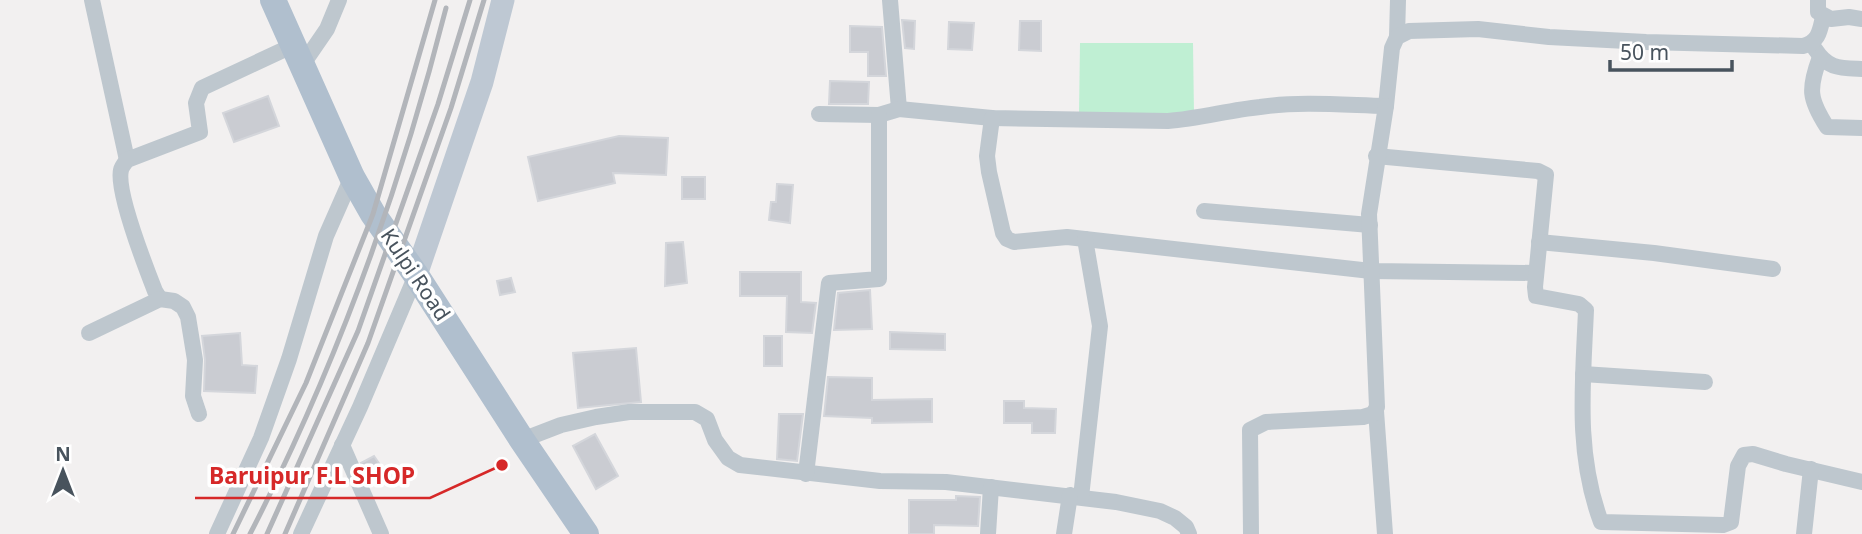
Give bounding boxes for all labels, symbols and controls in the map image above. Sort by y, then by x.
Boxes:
scale bar [1610,28,1732,72]
text: 50 m [1620,38,1669,66]
street label: Kulpi Road [375,223,457,326]
north arrow [28,436,98,506]
text: N [55,441,71,467]
callout: Baruipur F.L SHOP [195,454,430,498]
text: Baruipur F.L SHOP [209,459,415,491]

